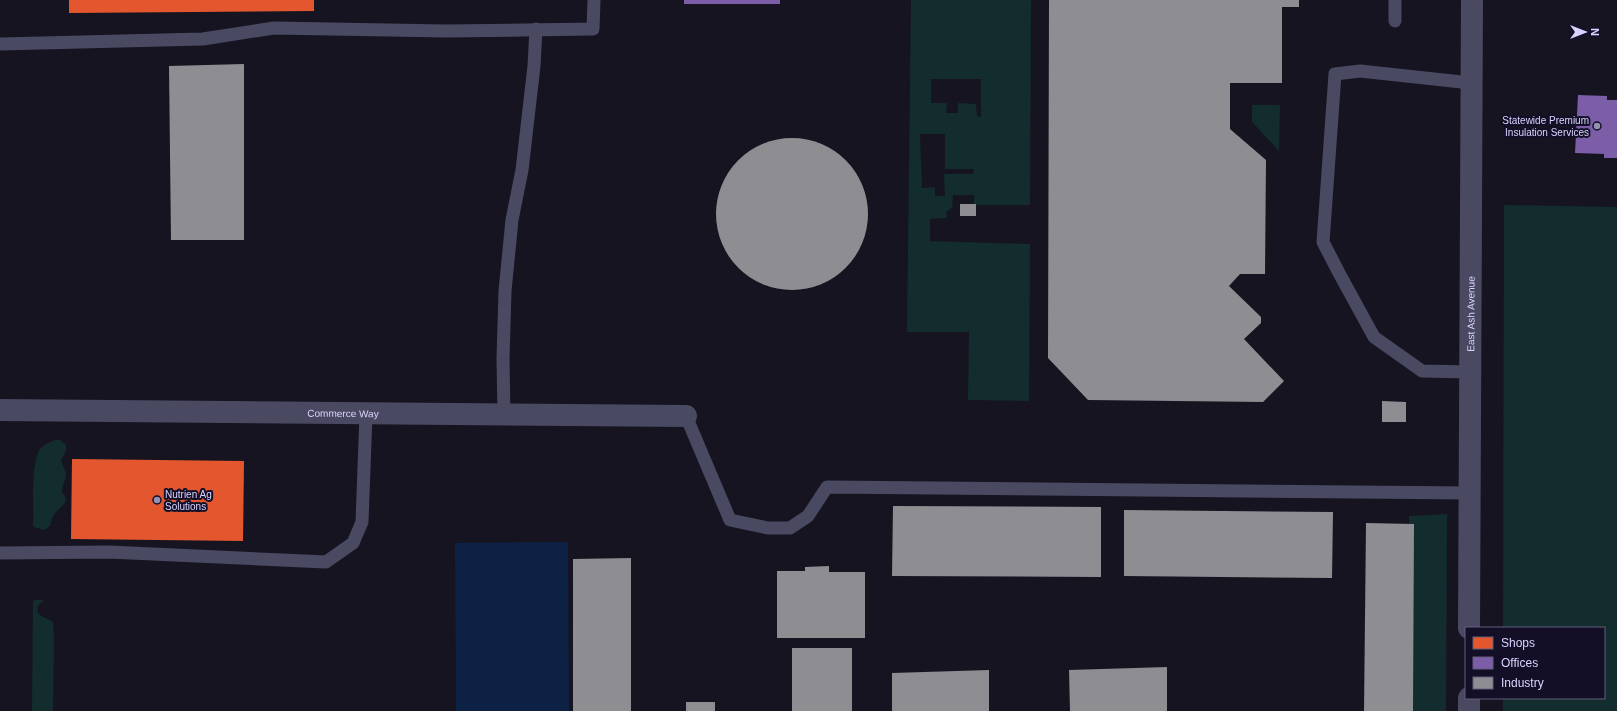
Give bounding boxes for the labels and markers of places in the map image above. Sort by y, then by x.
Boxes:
place label: Statewide Premium Insulation Services [1502,115,1589,138]
marker: Statewide Premium Insulation Services [1592,121,1602,131]
place label: Nutrien Ag Solutions [165,489,212,512]
marker: Nutrien Ag Solutions [152,495,162,505]

